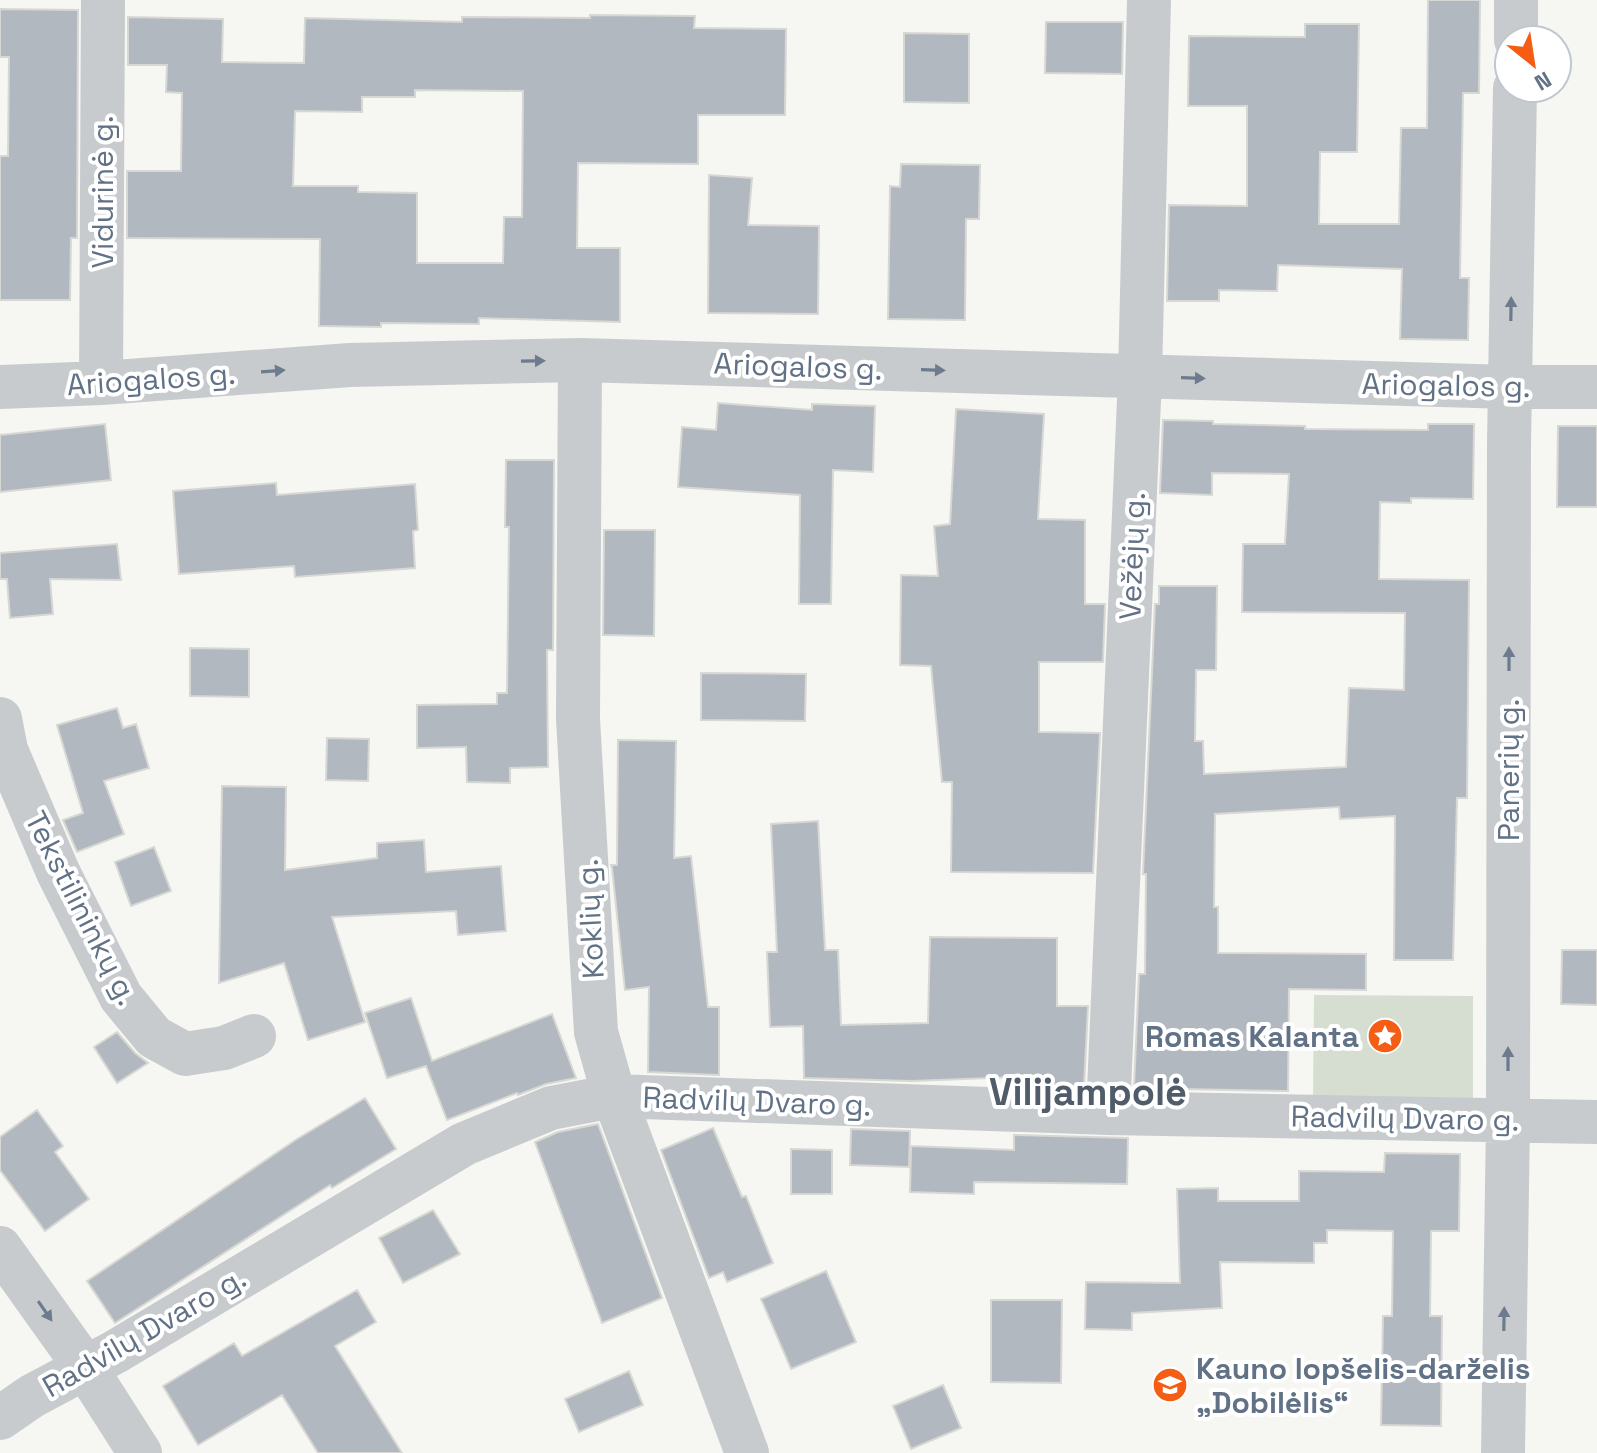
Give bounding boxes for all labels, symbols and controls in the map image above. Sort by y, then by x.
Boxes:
north arrow [1493,24,1573,104]
text: N [1530,66,1556,97]
street label: Vidurinė g. [83,116,122,268]
one-way arrow [1505,296,1517,321]
street label: Ariogalos g. [713,344,883,388]
street label: Ariogalos g. [65,354,237,404]
one-way arrow [521,354,546,367]
one-way arrow [261,364,286,377]
one-way arrow [921,364,946,377]
street label: Ariogalos g. [1361,364,1531,406]
one-way arrow [1181,372,1206,384]
street label: Vežėjų g. [1110,491,1154,621]
one-way arrow [1503,646,1515,671]
street label: Panerių g. [1489,699,1528,841]
street label: Tekstilininkų g. [16,804,148,1012]
street label: Koklių g. [567,858,613,980]
place label: Romas Kalanta [1145,1017,1359,1056]
place icon: Romas Kalanta [1366,1017,1404,1055]
one-way arrow [1502,1046,1514,1071]
district label: Vilijampolė [989,1068,1187,1116]
street label: Radvilų Dvaro g. [642,1078,872,1124]
street label: Radvilų Dvaro g. [1290,1097,1520,1139]
street label: Radvilų Dvaro g. [35,1258,253,1406]
one-way arrow [37,1301,52,1322]
one-way arrow [1498,1306,1511,1331]
place label: Kauno lopšelis-darželis „Dobilėlis“ [1196,1349,1530,1422]
school or university icon: Kauno lopšelis-darželis „Dobilėlis“ [1151,1366,1189,1404]

